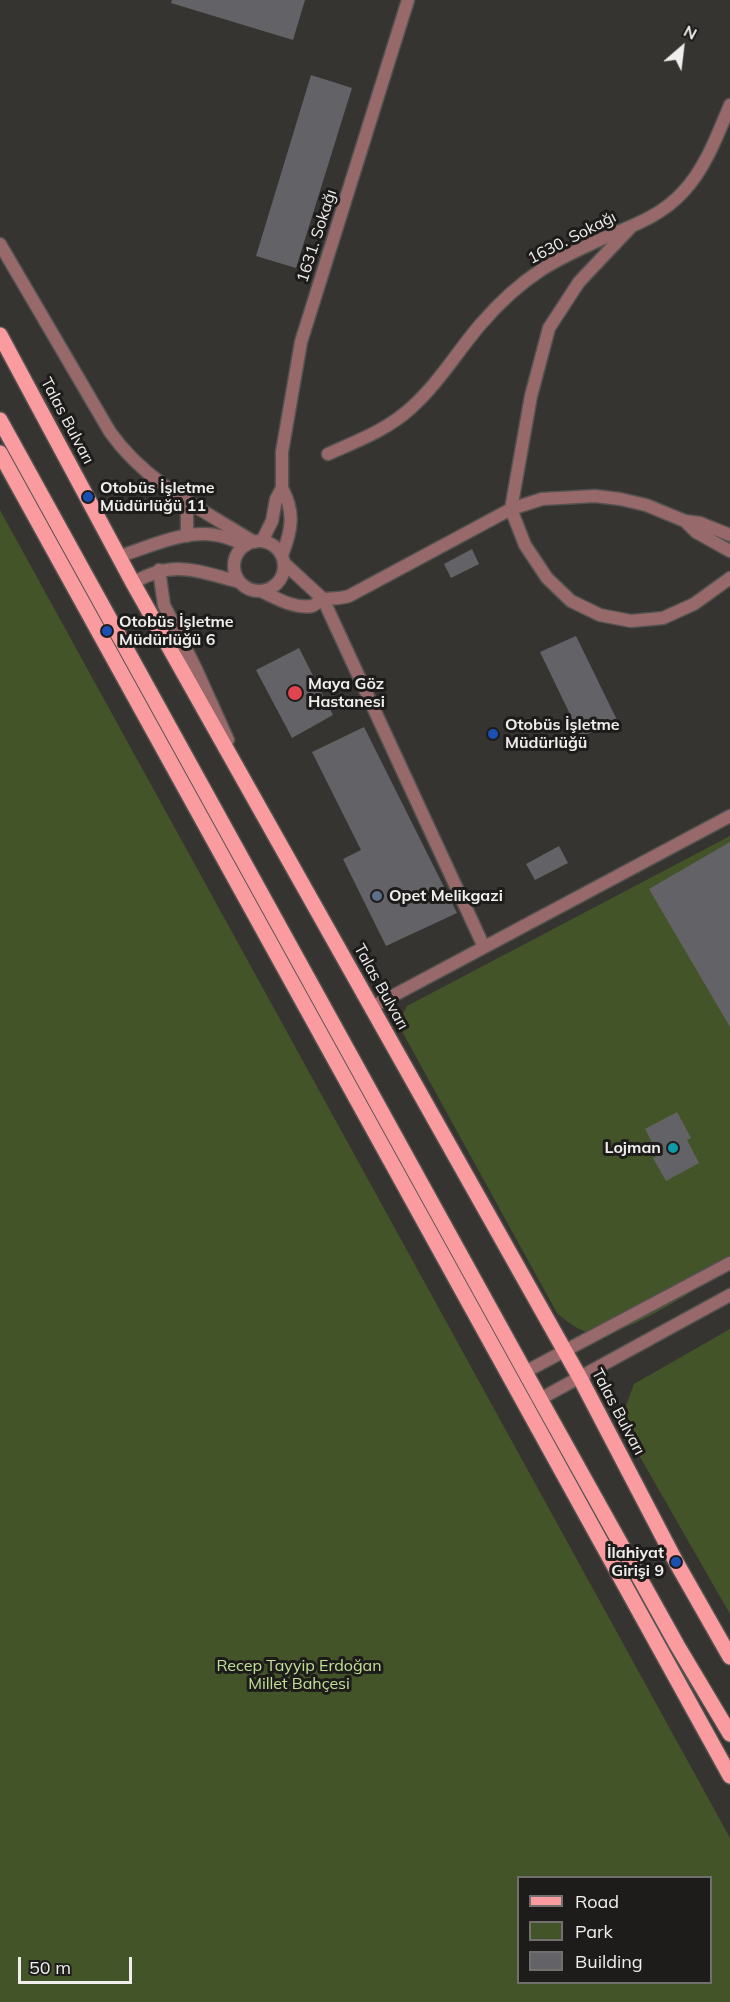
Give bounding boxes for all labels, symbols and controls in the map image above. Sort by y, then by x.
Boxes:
north arrow [652,18,712,78]
text: N [680,20,700,44]
street label: 1631. Sokağı [293,187,341,285]
street label: 1630. Sokağı [525,208,619,268]
street label: Talas Bulvarı [36,375,98,467]
place label: Otobüs İşletme Müdürlüğü 11 [100,478,215,516]
marker: Otobüs İşletme Müdürlüğü 11 [81,490,95,504]
place label: Otobüs İşletme Müdürlüğü 6 [119,612,234,650]
marker: Otobüs İşletme Müdürlüğü 6 [100,624,114,638]
place label: Maya Göz Hastanesi [308,674,385,712]
marker: Maya Göz Hastanesi [286,684,304,702]
place label: Otobüs İşletme Müdürlüğü [505,715,620,753]
marker: Otobüs İşletme Müdürlüğü [486,727,500,741]
place label: Opet Melikgazi [389,886,503,906]
marker: Opet Melikgazi [370,889,384,903]
street label: Talas Bulvarı [350,941,412,1033]
place label: Lojman [605,1138,661,1158]
marker: Lojman [666,1141,680,1155]
street label: Talas Bulvarı [587,1366,649,1458]
place label: İlahiyat Girişi 9 [607,1543,664,1581]
marker: İlahiyat Girişi 9 [669,1555,683,1569]
park label: Recep Tayyip Erdoğan Millet Bahçesi [216,1656,382,1694]
legend [517,1876,712,1984]
text: Road [575,1890,619,1913]
text: Park [575,1920,613,1943]
scale bar [21,1945,135,1983]
text: Building [575,1950,643,1973]
text: 50 m [29,1956,71,1979]

